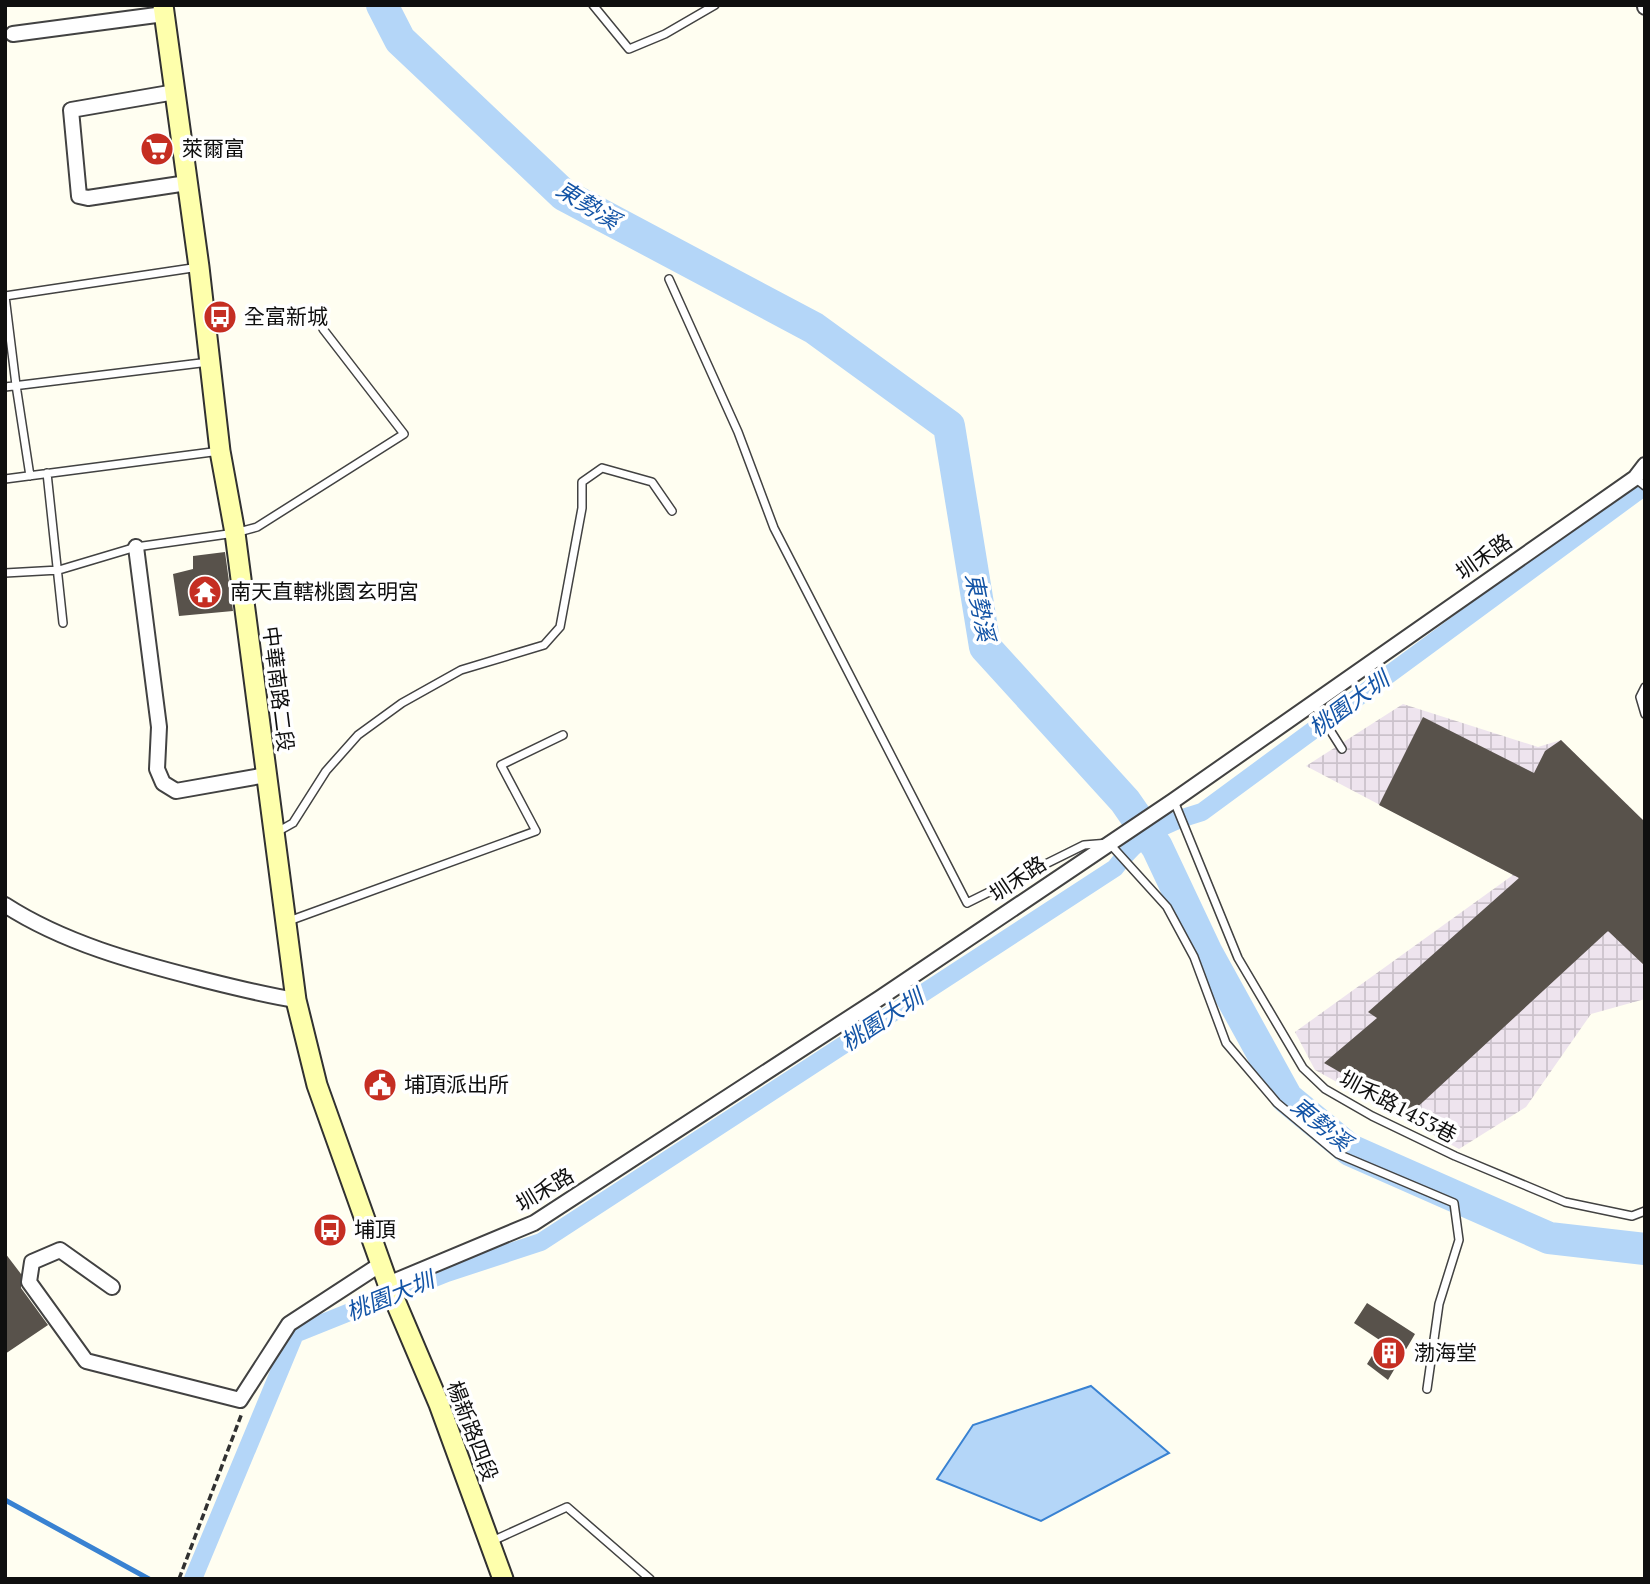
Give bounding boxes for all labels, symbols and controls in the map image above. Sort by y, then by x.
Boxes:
supermarket icon: 萊爾富 [138,130,176,168]
place label: 萊爾富 [182,134,245,162]
water label: 東勢溪 [551,173,628,238]
bus stop icon: 全富新城 [201,298,239,336]
place label: 全富新城 [244,302,328,330]
street label: 圳禾路 [1450,527,1517,586]
water label: 東勢溪 [959,570,1003,647]
temple icon: 南天直轄桃園玄明宮 [186,573,224,611]
place label: 南天直轄桃園玄明宮 [230,577,419,605]
street label: 中華南路二段 [257,625,301,753]
water label: 桃園大圳 [1302,662,1397,743]
street label: 圳禾路 [983,849,1051,907]
water label: 桃園大圳 [835,980,931,1058]
street label: 圳禾路1453巷 [1335,1064,1462,1149]
public building icon: 埔頂派出所 [361,1066,399,1104]
place label: 埔頂派出所 [404,1070,509,1098]
water label: 東勢溪 [1285,1090,1360,1159]
street label: 圳禾路 [510,1161,579,1217]
bus stop icon: 埔頂 [311,1211,349,1249]
place label: 埔頂 [354,1215,396,1243]
water label: 桃園大圳 [341,1263,441,1327]
building icon: 渤海堂 [1370,1334,1408,1372]
place label: 渤海堂 [1414,1338,1477,1366]
street label: 楊新路四段 [441,1377,505,1485]

